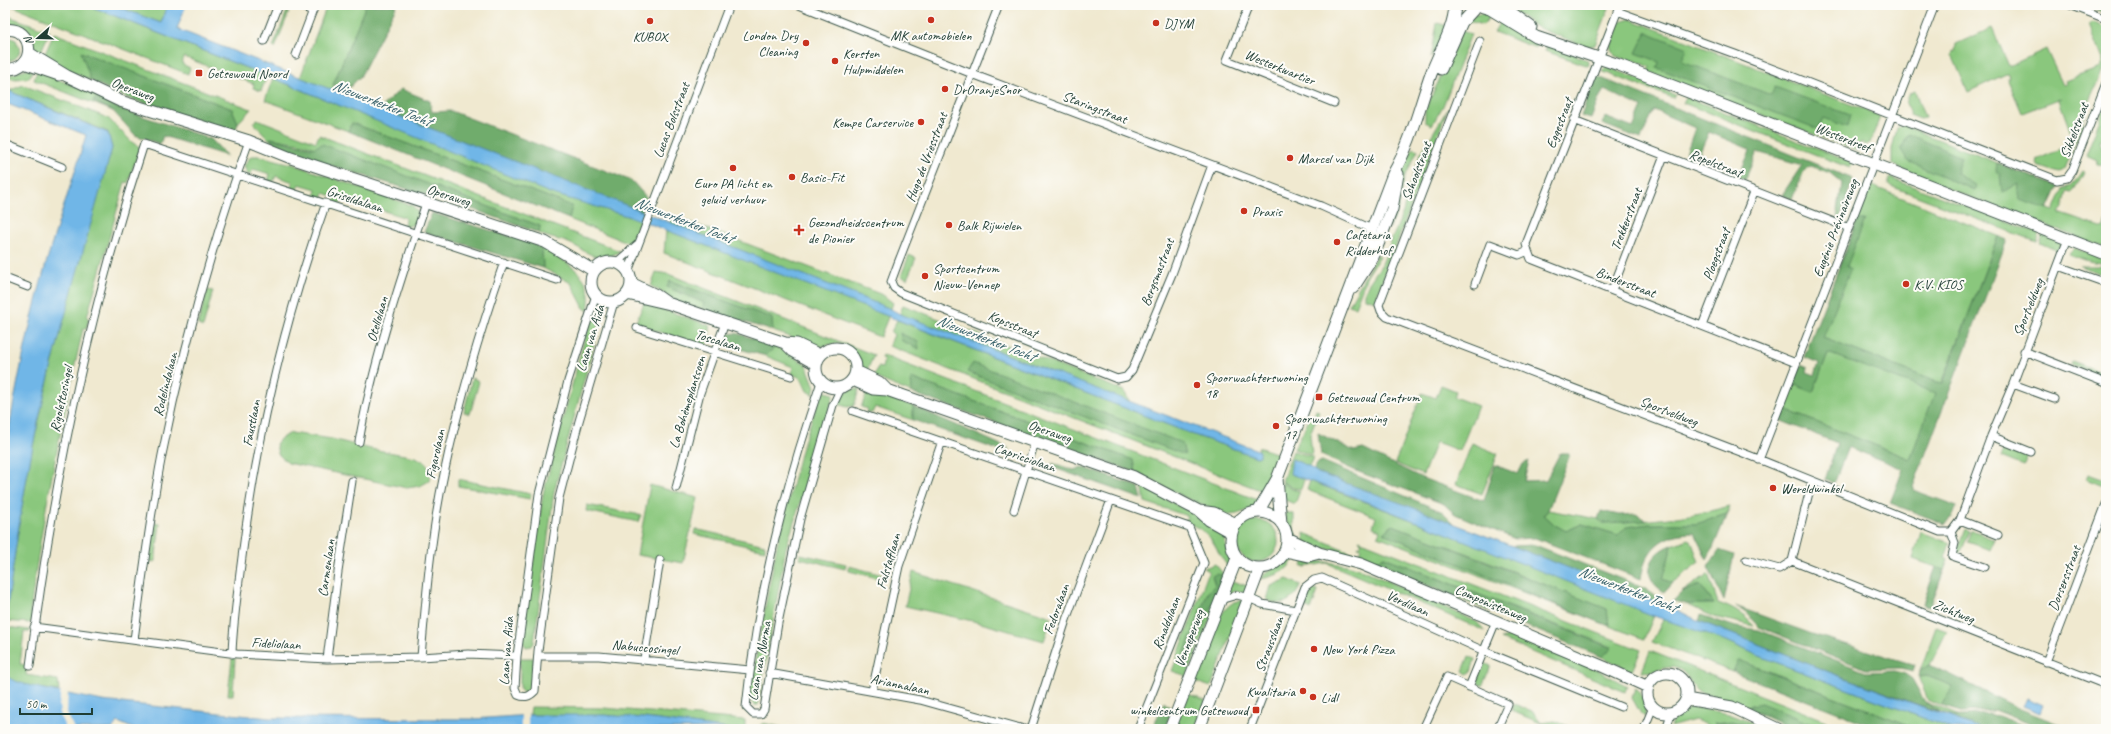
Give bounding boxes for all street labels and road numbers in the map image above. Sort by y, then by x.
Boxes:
street label: Westerkwartier [1242,46,1318,90]
street label: Operaweg [109,74,158,106]
street label: Lucas Bolsstraat [649,79,694,160]
street label: Staringstraat [1060,87,1131,128]
street label: Eggestraat [1542,94,1578,151]
street label: Sikkelstraat [2056,99,2093,160]
street label: Hugo de Vriesstraat [902,109,952,204]
street label: Westerdreef [1813,119,1876,157]
street label: Schoolstraat [1398,138,1436,203]
street label: Repelstraat [1687,146,1747,182]
street label: Eugénie Prévinaireweg [1809,176,1862,279]
street label: Operaweg [425,181,474,211]
street label: Griseldalaan [325,182,386,217]
street label: Trekkerstraat [1607,184,1647,253]
street label: Ploegstraat [1699,224,1735,283]
street label: Bergsmastraat [1137,235,1179,308]
street label: Binderstraat [1594,263,1659,302]
street label: Sportveldweg [2009,275,2048,338]
street label: Otellolaan [363,294,392,344]
street label: Laan van Aïda [572,302,609,373]
street label: Kopsstraat [986,307,1042,343]
street label: Toscalaan [693,326,743,356]
street label: Rodelindalaan [149,350,182,418]
street label: La Bohèmeplantsoen [665,353,710,450]
street label: Rigolettosingel [46,362,77,434]
street label: Sportveldweg [1638,393,1701,431]
street label: Faustlaan [239,398,264,448]
street label: Operaweg [1026,416,1075,447]
street label: Figarolaan [422,427,449,480]
street label: Capricciolaan [992,439,1058,476]
street label: Falstafflaan [872,531,905,591]
street label: Carmenlaan [314,538,339,598]
street label: Dorsersstraat [2044,542,2085,613]
street label: Fedoralaan [1040,581,1074,637]
street label: Componistenweg [1453,581,1530,626]
street label: Verdilaan [1384,587,1432,621]
street label: Rinaldolaan [1149,594,1185,652]
street label: Zichtweg [1931,596,1978,628]
street label: Venneperweg [1171,606,1208,669]
street label: Strausslaan [1251,613,1288,674]
street label: Laan van Aïda [496,615,517,686]
street label: Laan van Norma [744,619,775,702]
street label: Fideliolaan [251,634,302,653]
street label: Nabuccosingel [611,636,681,659]
street label: Ariannalaan [869,670,931,699]

